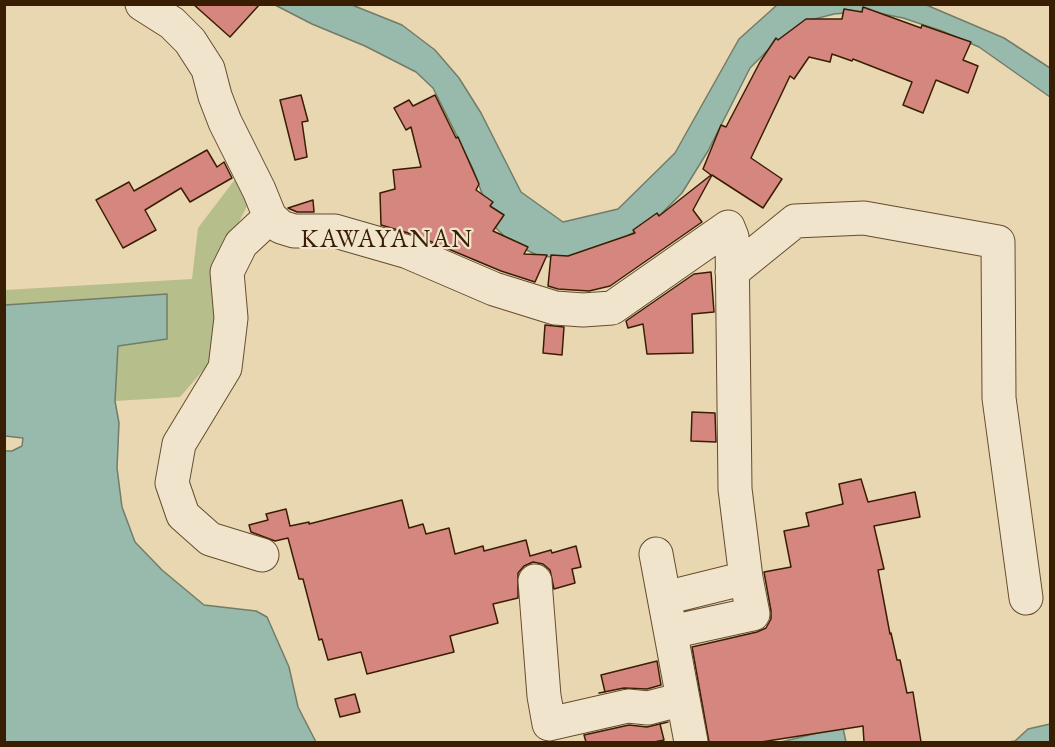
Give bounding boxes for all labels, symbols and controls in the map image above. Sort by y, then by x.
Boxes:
district label: KAWAYANAN [301,224,473,256]

